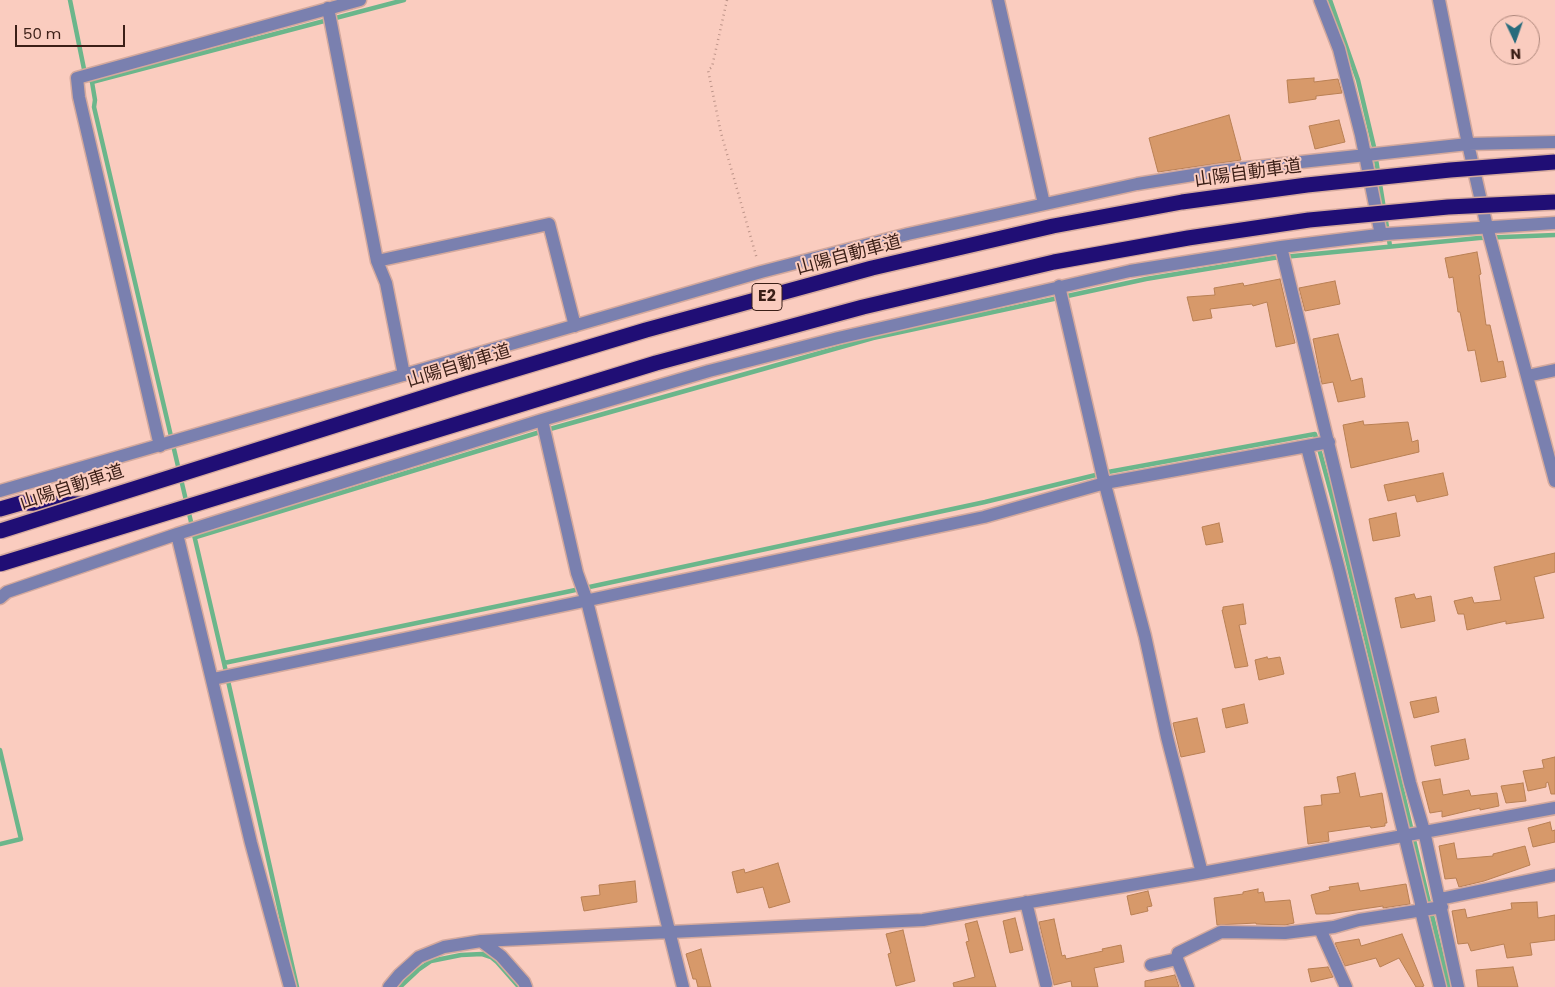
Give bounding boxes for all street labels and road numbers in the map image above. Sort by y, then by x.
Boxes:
street label: 山陽自動車道 [1193,156,1303,192]
street label: 山陽自動車道 [794,232,904,280]
road number: E2 [752,284,782,310]
street label: 山陽自動車道 [404,341,514,393]
street label: 山陽自動車道 [17,461,127,515]

